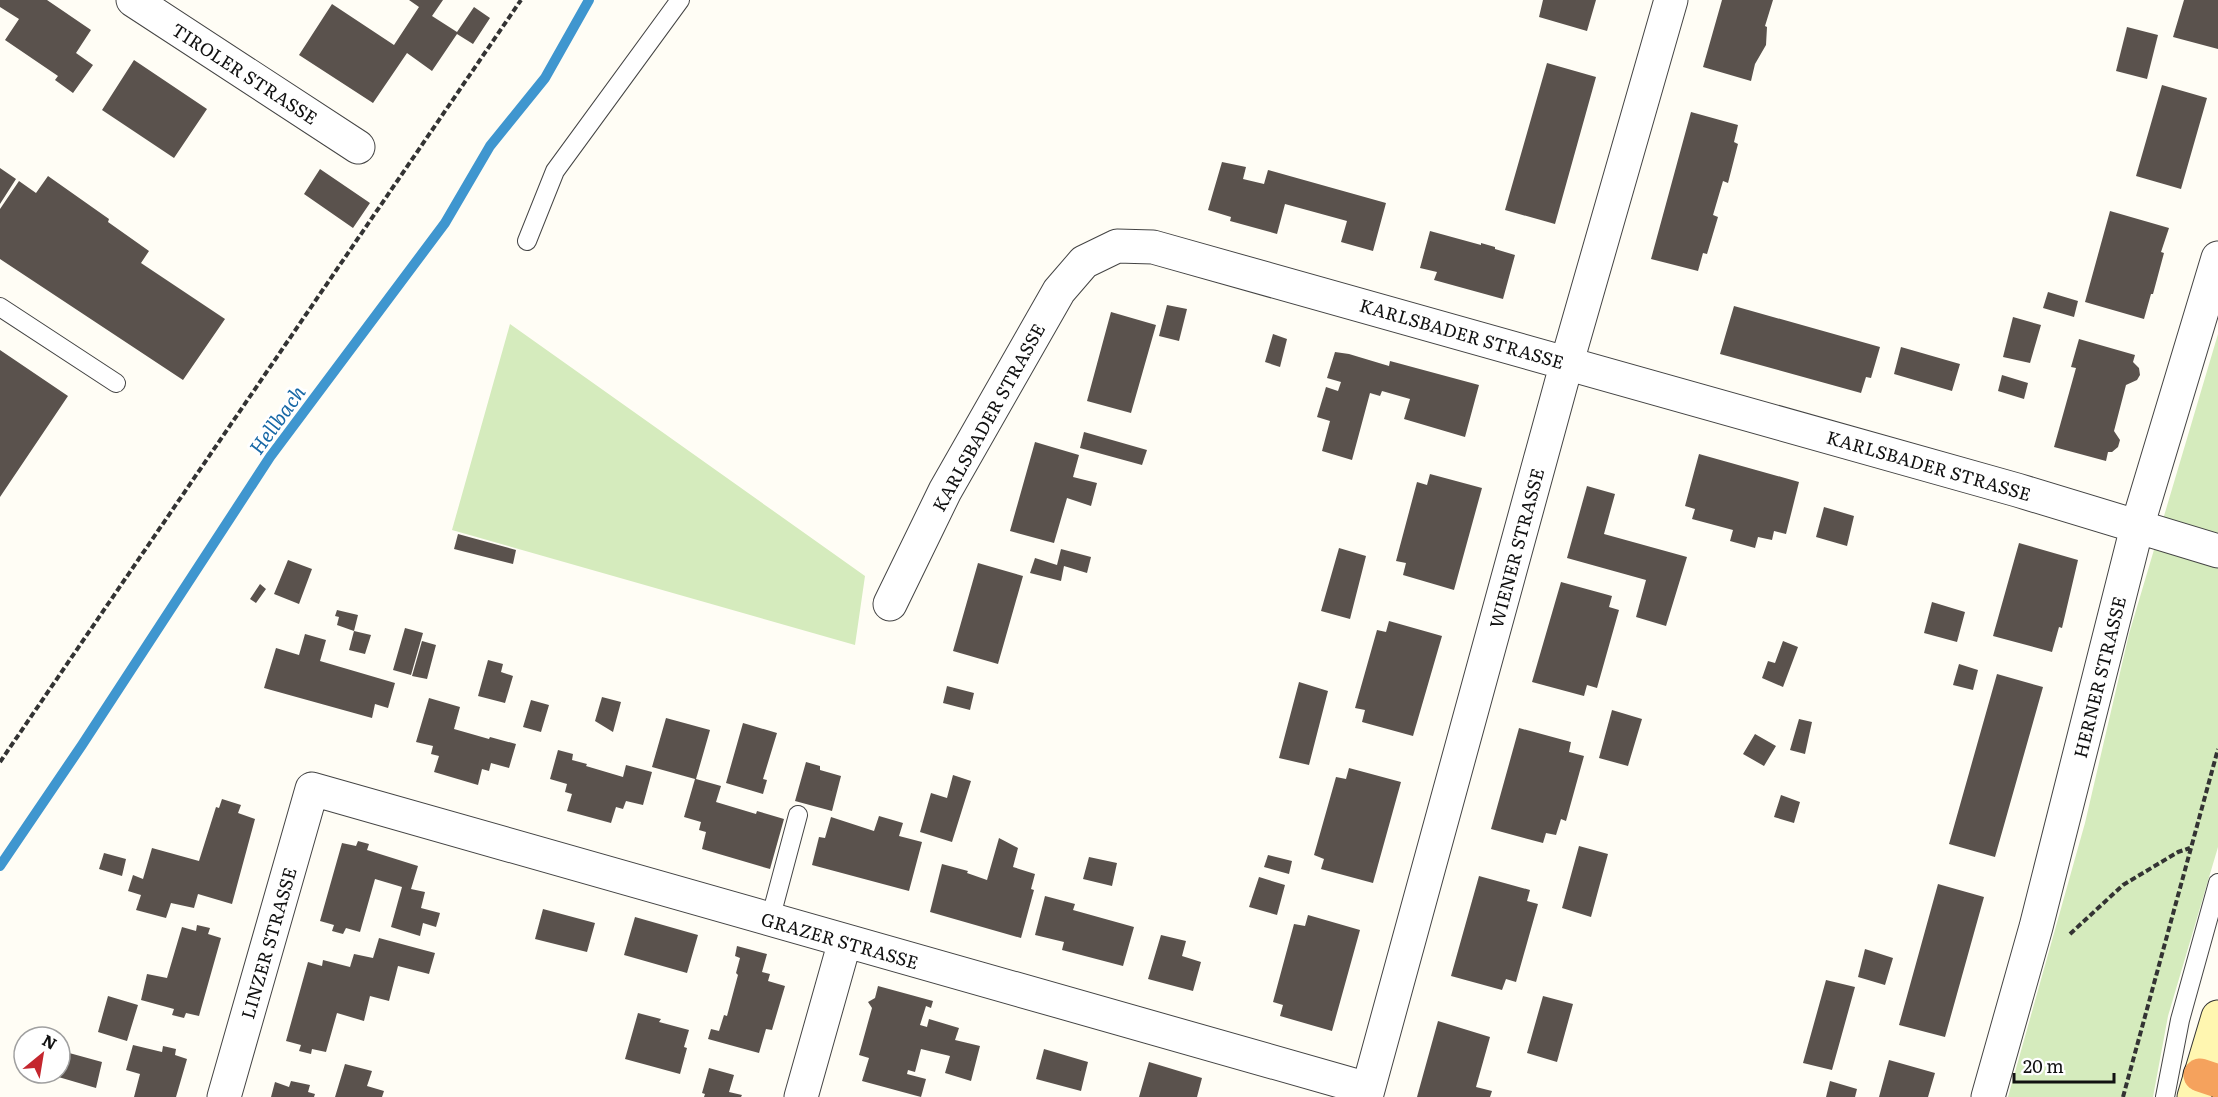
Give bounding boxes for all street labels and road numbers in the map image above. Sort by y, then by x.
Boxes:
street label: TIROLER STRASSE [167,16,323,130]
street label: KARLSBADER STRASSE [1357,291,1567,375]
street label: KARLSBADER STRASSE [925,318,1051,516]
street label: KARLSBADER STRASSE [1824,423,2034,507]
street label: WIENER STRASSE [1482,465,1550,631]
street label: HERNER STRASSE [2066,593,2132,761]
street label: LINZER STRASSE [233,864,303,1022]
street label: GRAZER STRASSE [758,905,922,975]

